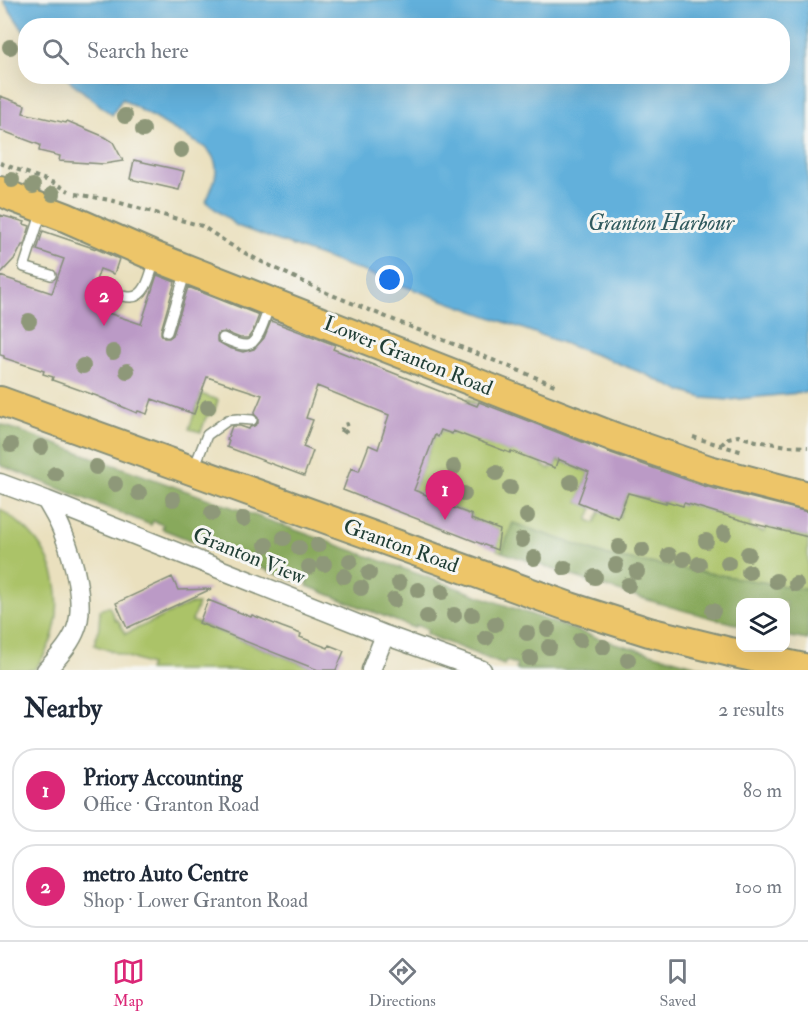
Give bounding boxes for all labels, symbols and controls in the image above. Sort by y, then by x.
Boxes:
search box [18,18,790,84]
icon: search [39,35,72,68]
text: Search here [87,37,189,65]
water label: Granton Harbour [588,209,736,237]
your location [375,265,404,294]
pin: 2 [84,276,124,326]
street label: Lower Granton Road [320,310,497,402]
pin: 1 [426,470,464,520]
street label: Granton Road [340,513,463,580]
street label: Granton View [189,521,310,591]
map controls [736,598,790,652]
button: layers [736,598,790,652]
text: Nearby [24,693,102,725]
text: 2 results [718,697,784,722]
text: Priory Accounting [83,764,243,792]
text: 1 [42,778,49,803]
text: 80 m [743,778,782,803]
text: Office · Granton Road [83,792,259,817]
text: metro Auto Centre [83,860,248,888]
text: 2 [40,874,51,899]
text: 100 m [735,874,782,899]
text: Shop · Lower Granton Road [83,888,308,913]
tab: Map [112,955,145,1011]
tab: Directions [369,955,436,1011]
tab: Saved [660,955,696,1011]

